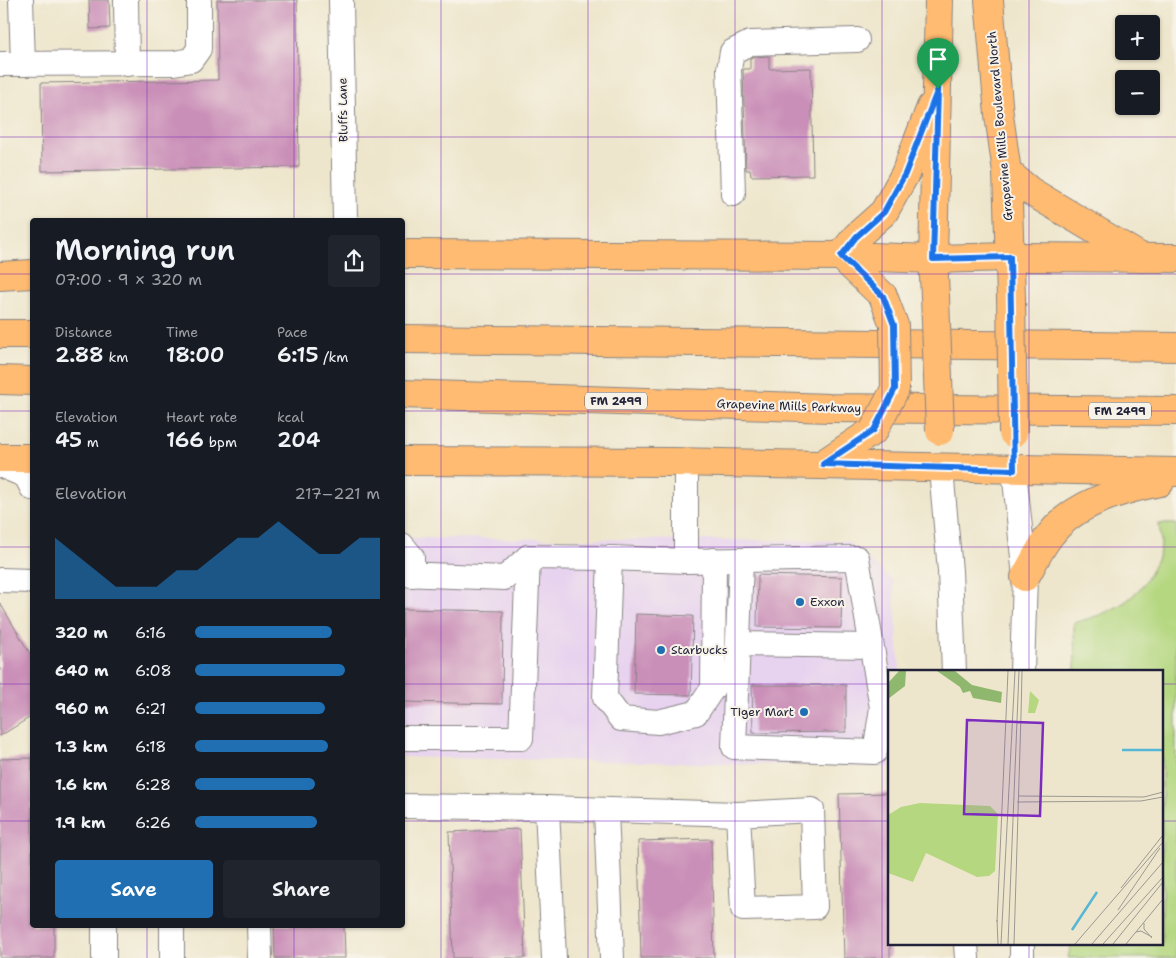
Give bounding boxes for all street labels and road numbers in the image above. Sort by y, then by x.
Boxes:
street label: Grapevine Mills Boulevard North [984,30,1016,222]
street label: Bluffs Lane [334,78,352,142]
road number: FM 2499 [585,392,647,410]
street label: Grapevine Mills Parkway [716,395,862,417]
road number: FM 2499 [1089,402,1151,420]

